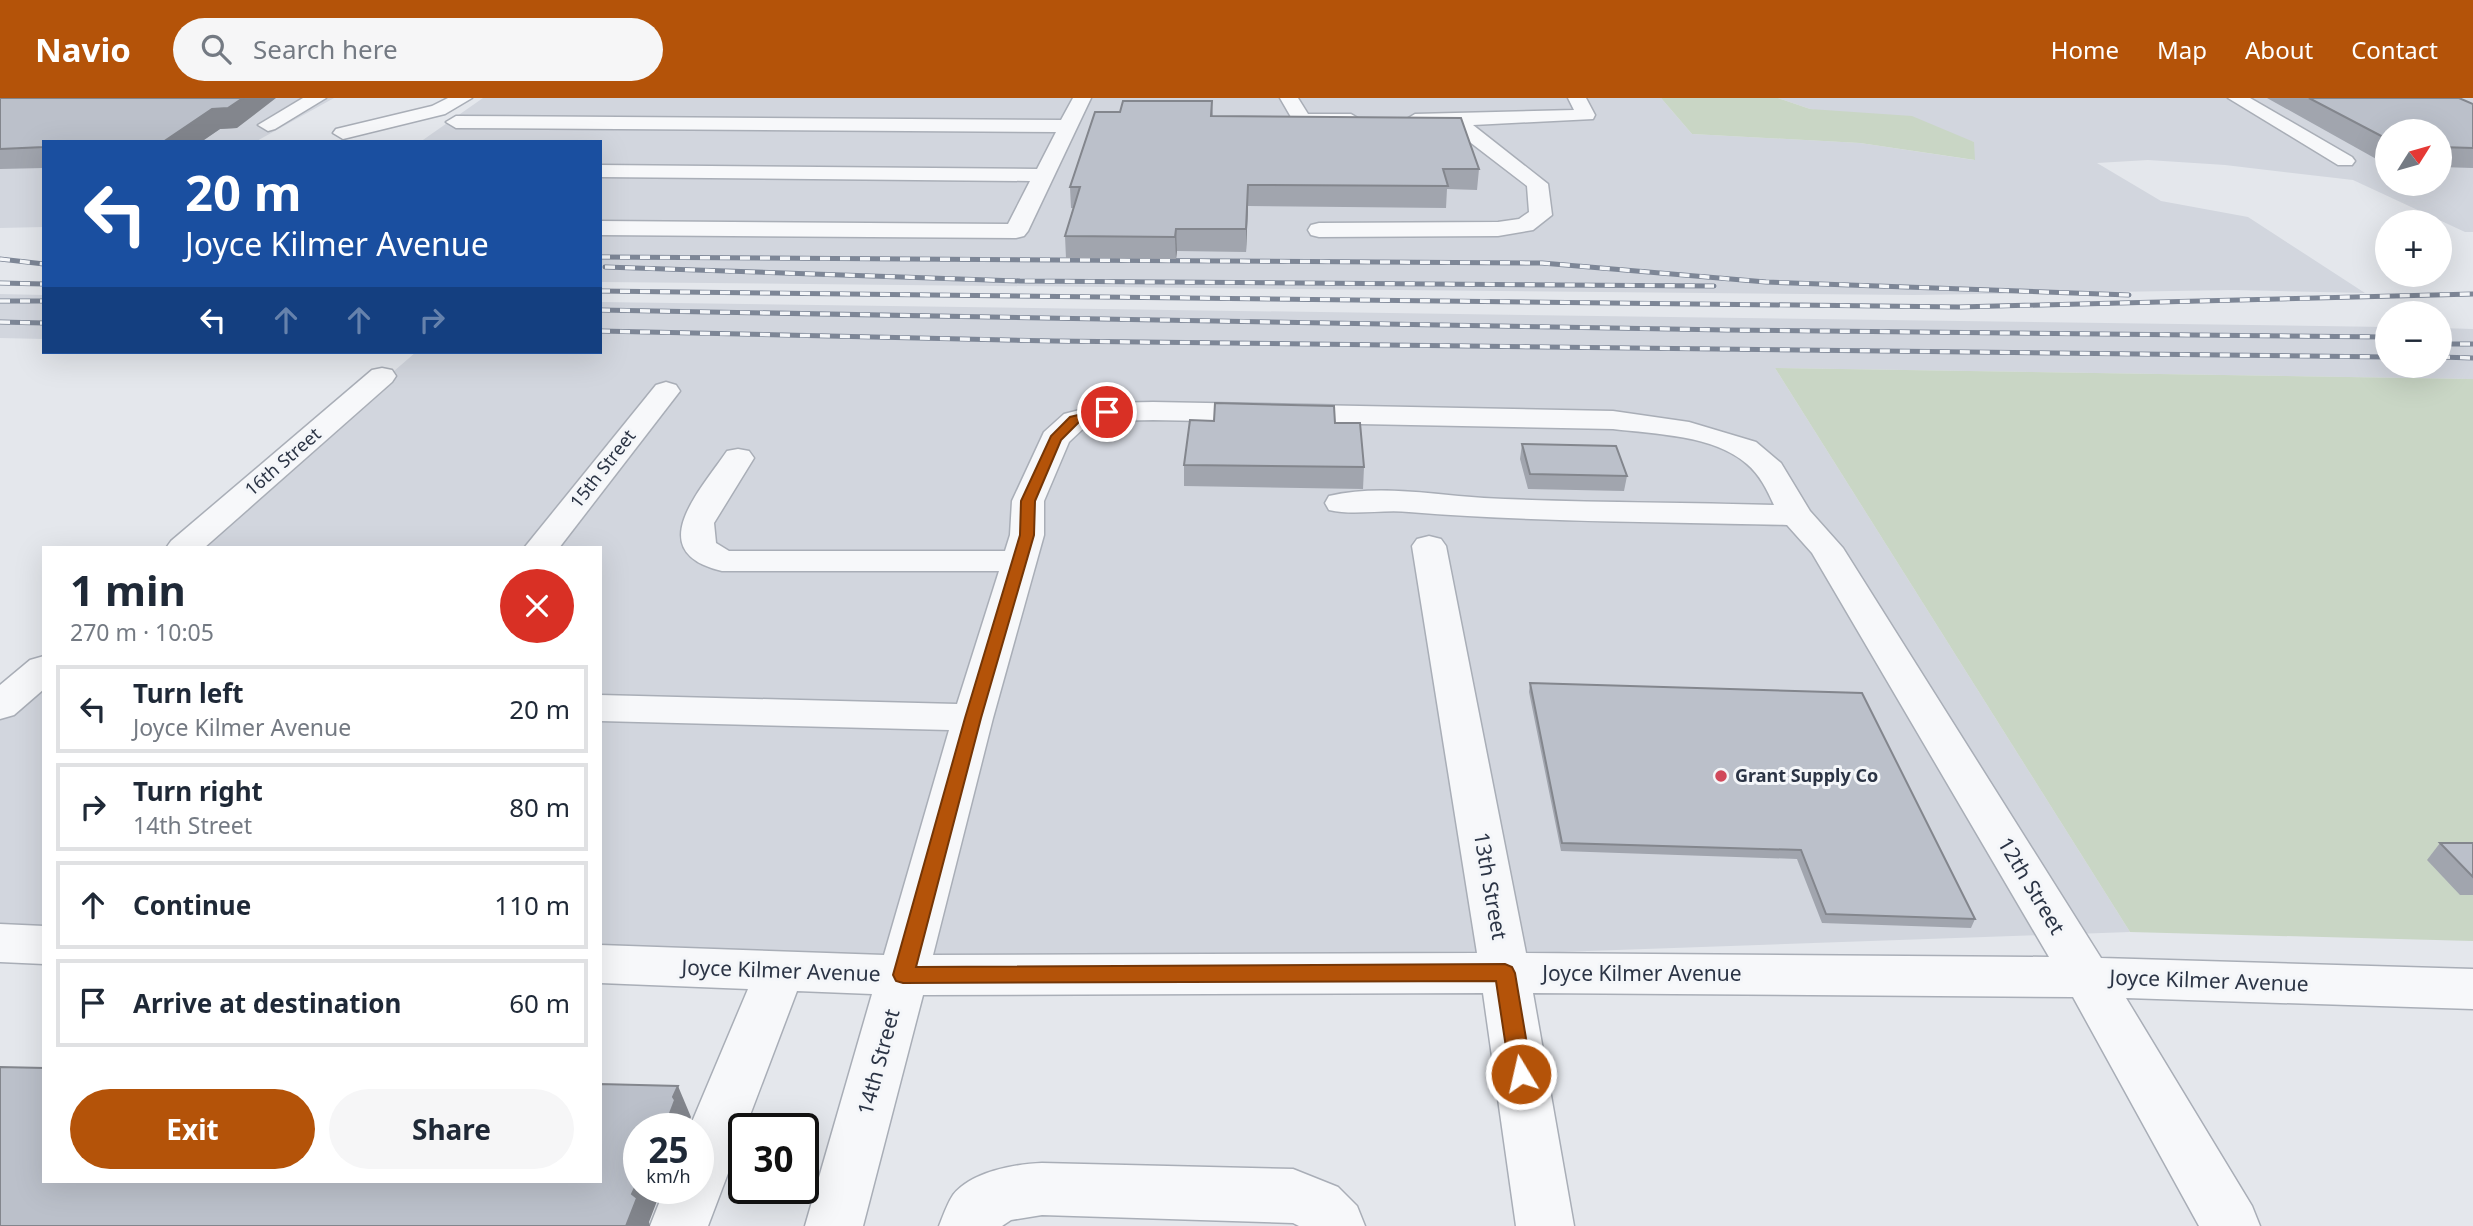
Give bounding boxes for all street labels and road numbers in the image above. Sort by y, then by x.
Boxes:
street label: 16th Street [239,421,326,501]
street label: 15th Street [564,424,641,512]
street label: 13th Street [1468,830,1514,942]
street label: 12th Street [1992,832,2072,940]
street label: Joyce Kilmer Avenue [679,952,881,987]
street label: Joyce Kilmer Avenue [1540,959,1742,987]
street label: Joyce Kilmer Avenue [2107,962,2309,997]
street label: 14th Street [850,1005,906,1118]

